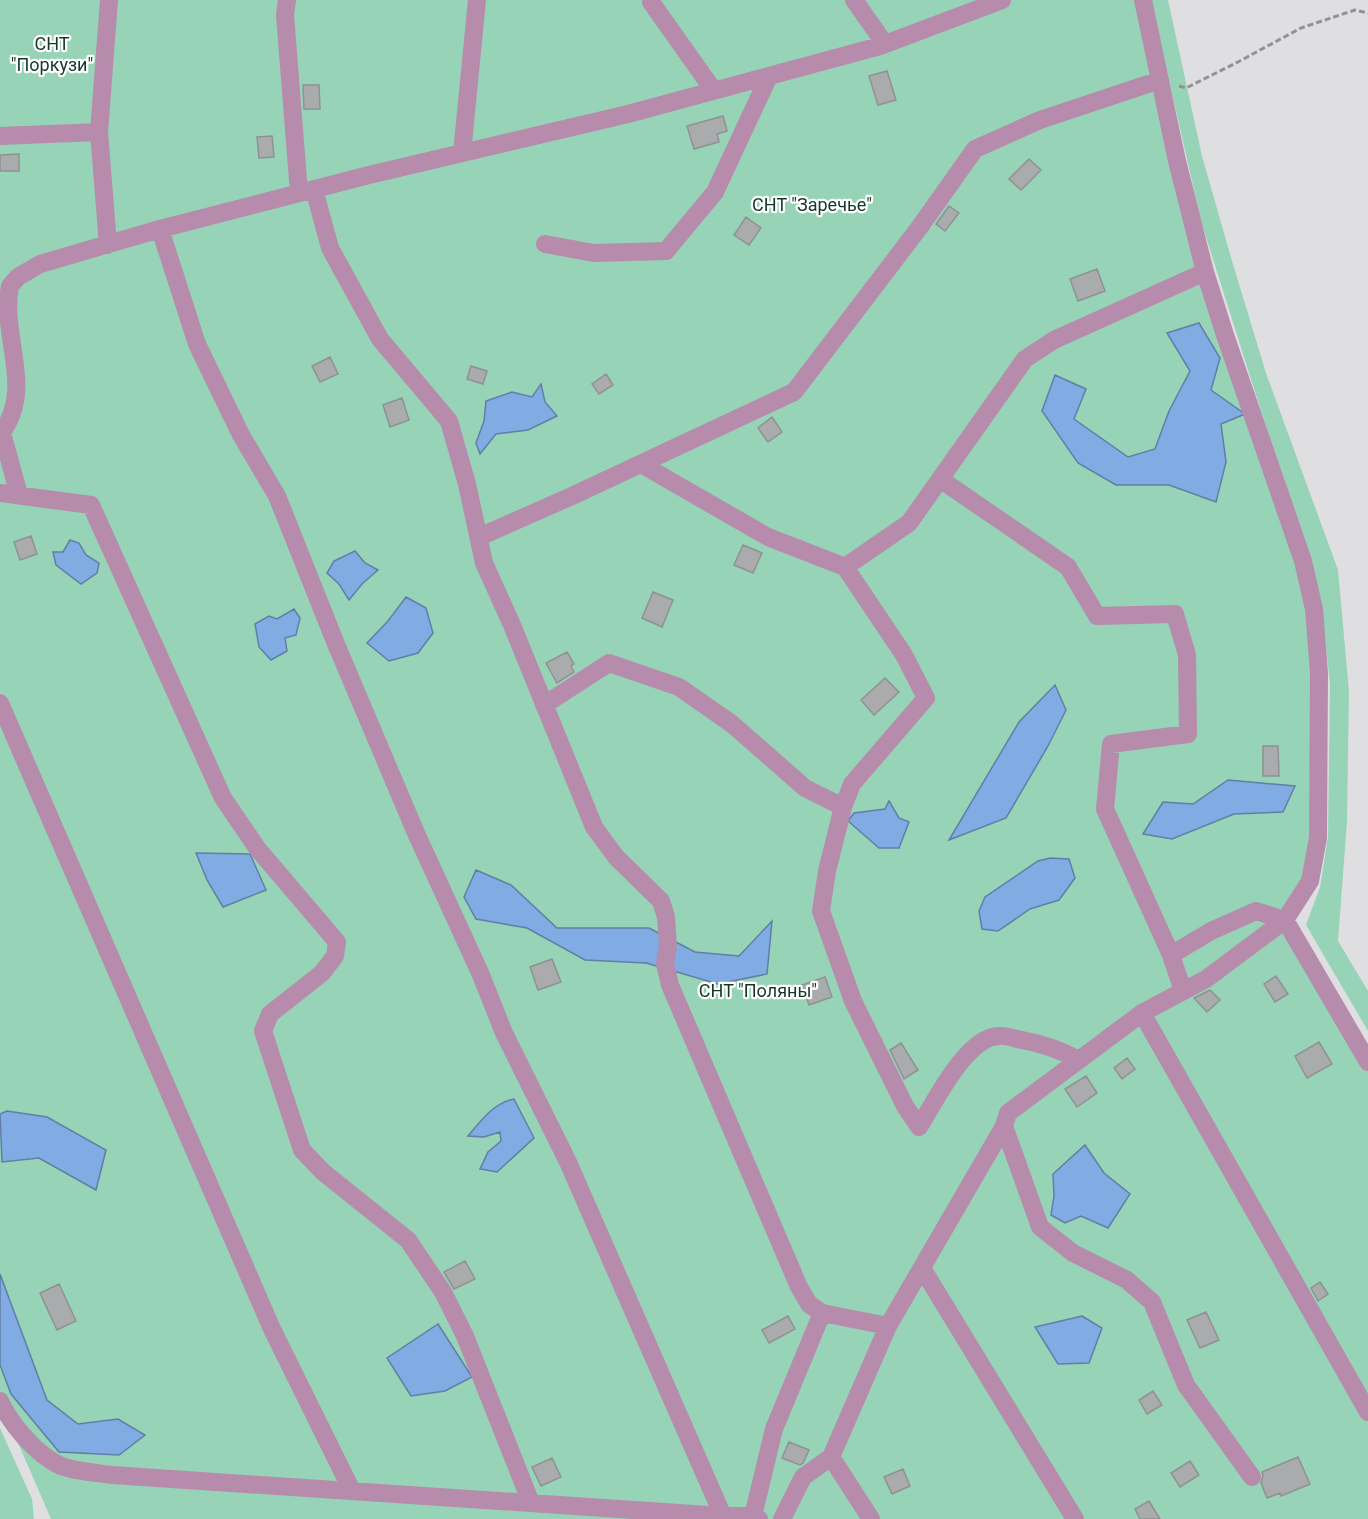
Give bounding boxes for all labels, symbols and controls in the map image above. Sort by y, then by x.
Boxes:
park label: СНТ "Поркузи" [11,33,93,75]
park label: СНТ "Заречье" [752,194,872,215]
park label: СНТ "Поляны" [699,980,817,1001]

